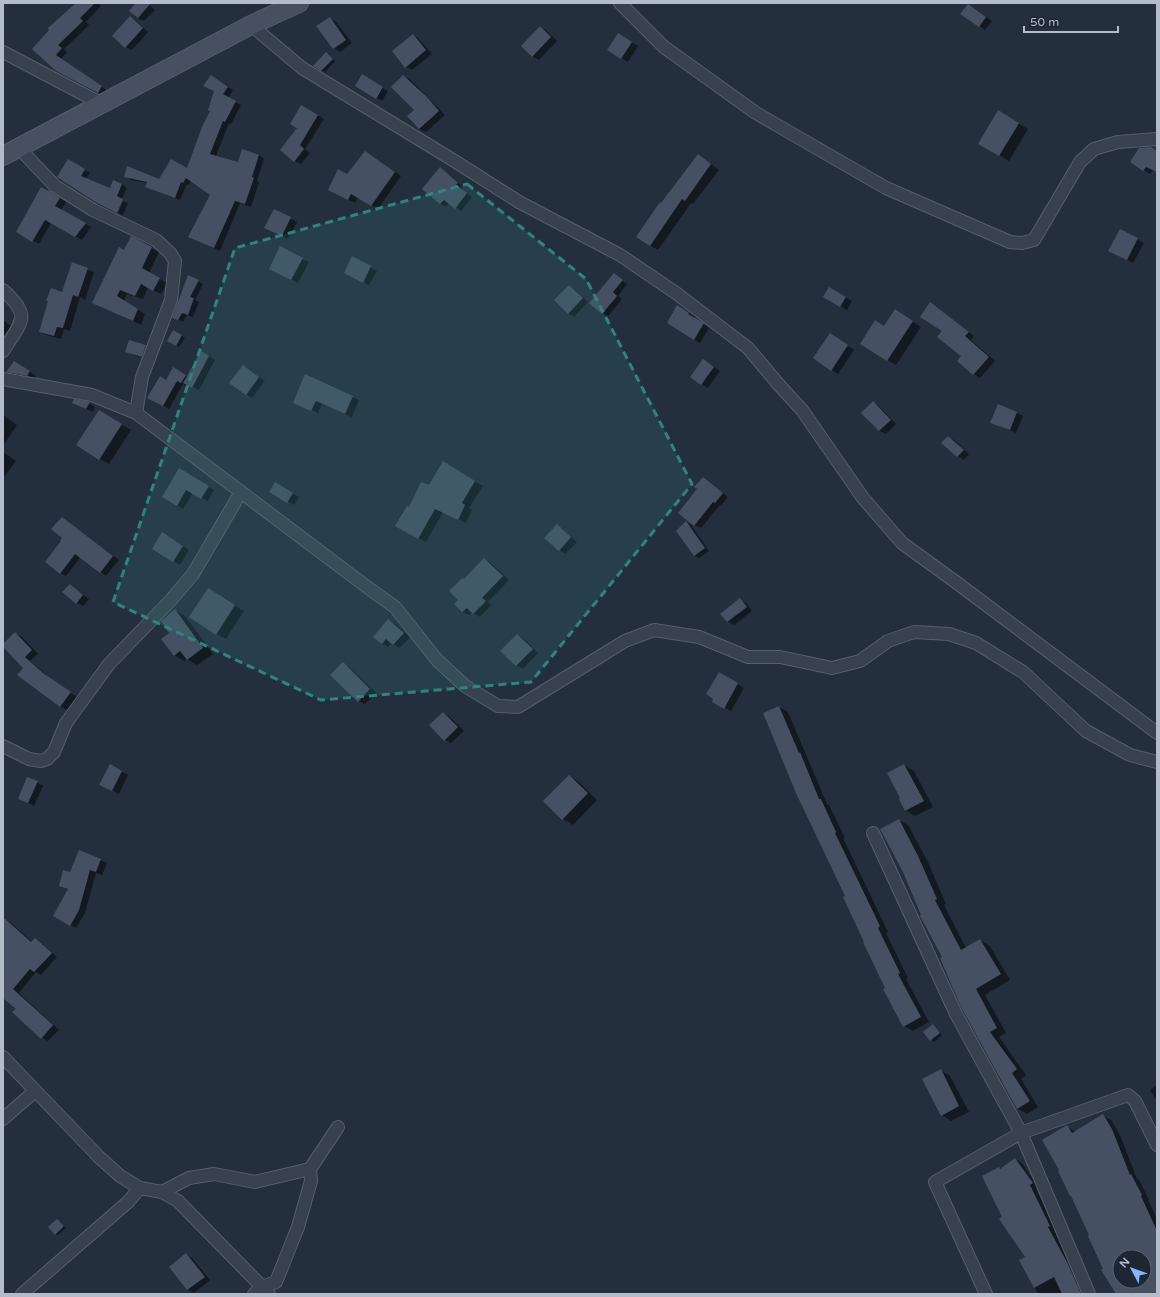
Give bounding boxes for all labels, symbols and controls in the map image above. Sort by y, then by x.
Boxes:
scale bar [1024,8,1118,34]
text: 50 m [1030,15,1059,29]
north arrow [1112,1249,1152,1289]
text: N [1117,1255,1133,1270]

